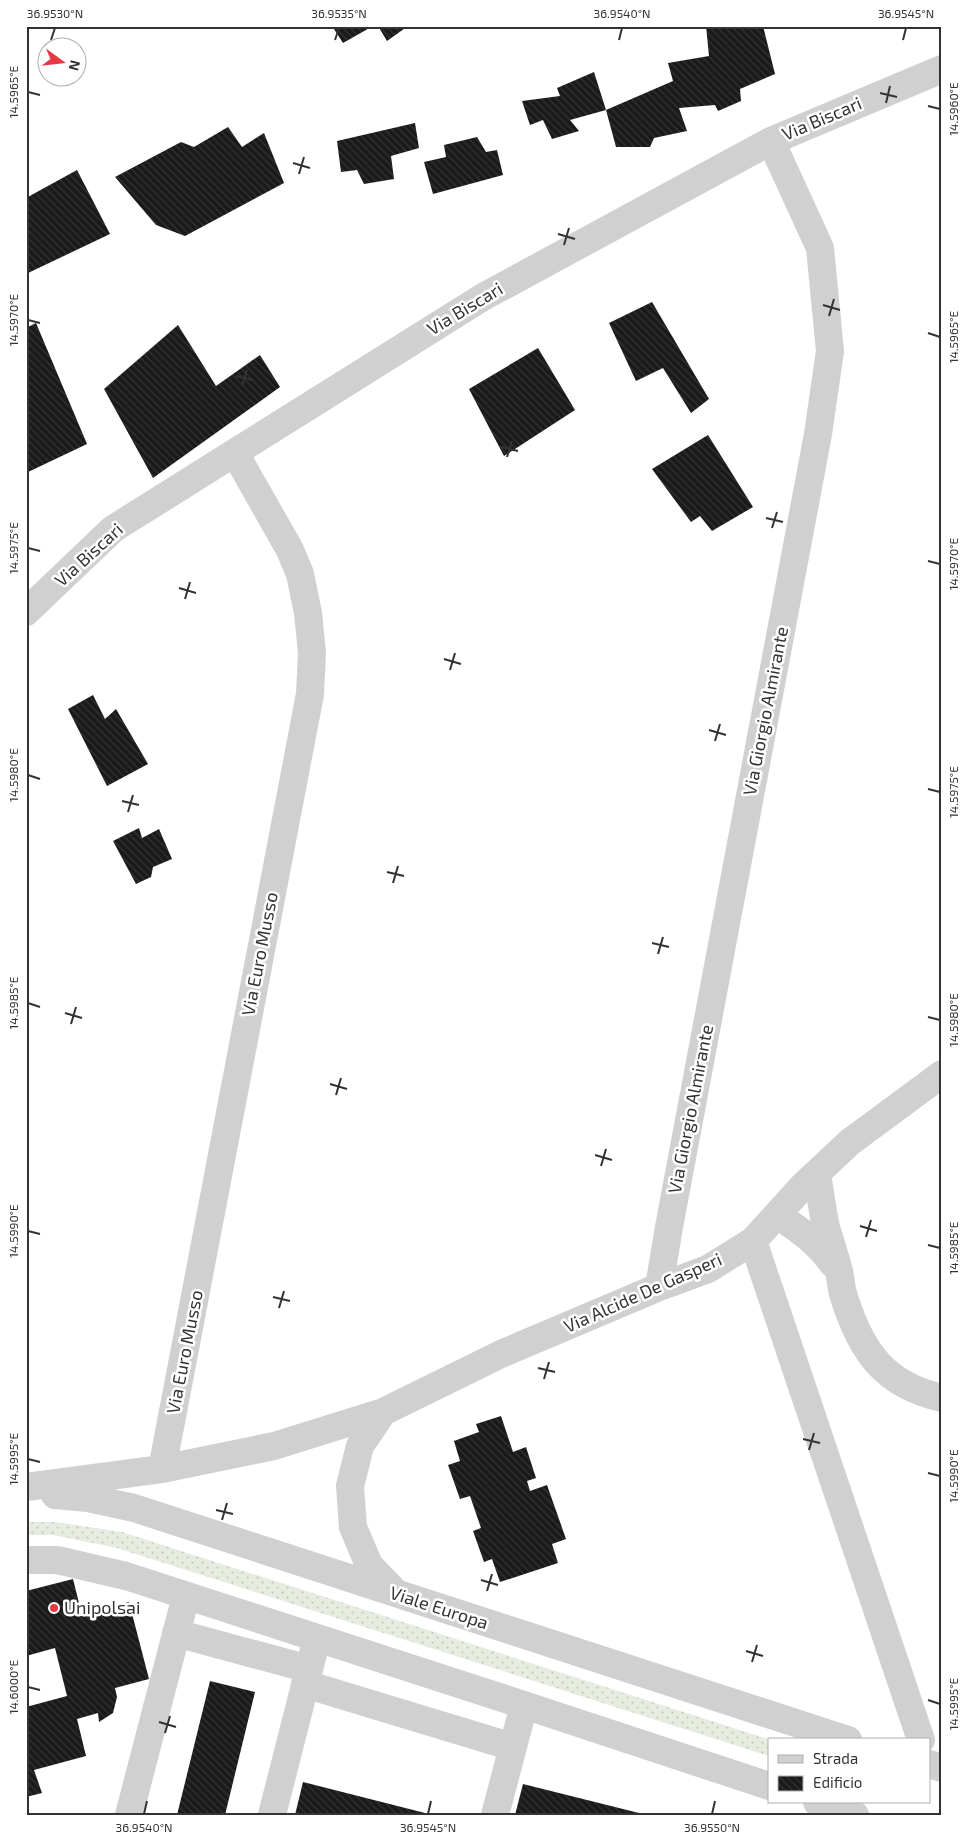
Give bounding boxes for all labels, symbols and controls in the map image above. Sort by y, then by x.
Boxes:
text: 36.9530°N [27,6,83,20]
text: 36.9535°N [311,6,367,20]
text: 36.9540°N [593,6,651,20]
text: 36.9545°N [878,6,934,20]
north arrow [38,38,88,88]
text: N [66,58,85,73]
text: 14.5965°E [6,65,20,118]
text: 14.5960°E [946,82,960,136]
street label: Via Biscari [778,91,865,145]
street label: Via Biscari [423,277,506,339]
text: 14.5970°E [6,293,20,346]
text: 14.5965°E [946,310,960,363]
street label: Via Biscari [50,518,127,591]
text: 14.5975°E [6,522,20,574]
text: 14.5970°E [946,537,960,590]
street label: Via Giorgio Almirante [738,624,792,797]
text: 14.5980°E [6,748,20,802]
text: 14.5975°E [946,766,960,818]
street label: Via Euro Musso [236,890,282,1017]
text: 14.5985°E [6,976,20,1030]
text: 14.5980°E [946,993,960,1047]
street label: Via Giorgio Almirante [663,1022,717,1195]
text: 14.5990°E [6,1204,20,1258]
text: 14.5985°E [946,1221,960,1275]
street label: Via Alcide De Gasperi [560,1247,725,1337]
street label: Via Euro Musso [161,1288,207,1415]
text: 14.5995°E [6,1432,20,1485]
text: 14.5990°E [946,1449,960,1503]
street label: Viale Europa [387,1581,491,1633]
place label: Unipolsai [64,1596,140,1618]
marker: Unipolsai [48,1602,60,1614]
text: 14.6000°E [6,1659,20,1714]
text: 14.5995°E [946,1677,960,1730]
legend [768,1738,930,1804]
text: Strada [813,1749,858,1767]
text: Edificio [813,1773,862,1791]
text: 36.9540°N [115,1820,173,1834]
text: 36.9545°N [400,1820,456,1834]
text: 36.9550°N [684,1820,740,1834]

